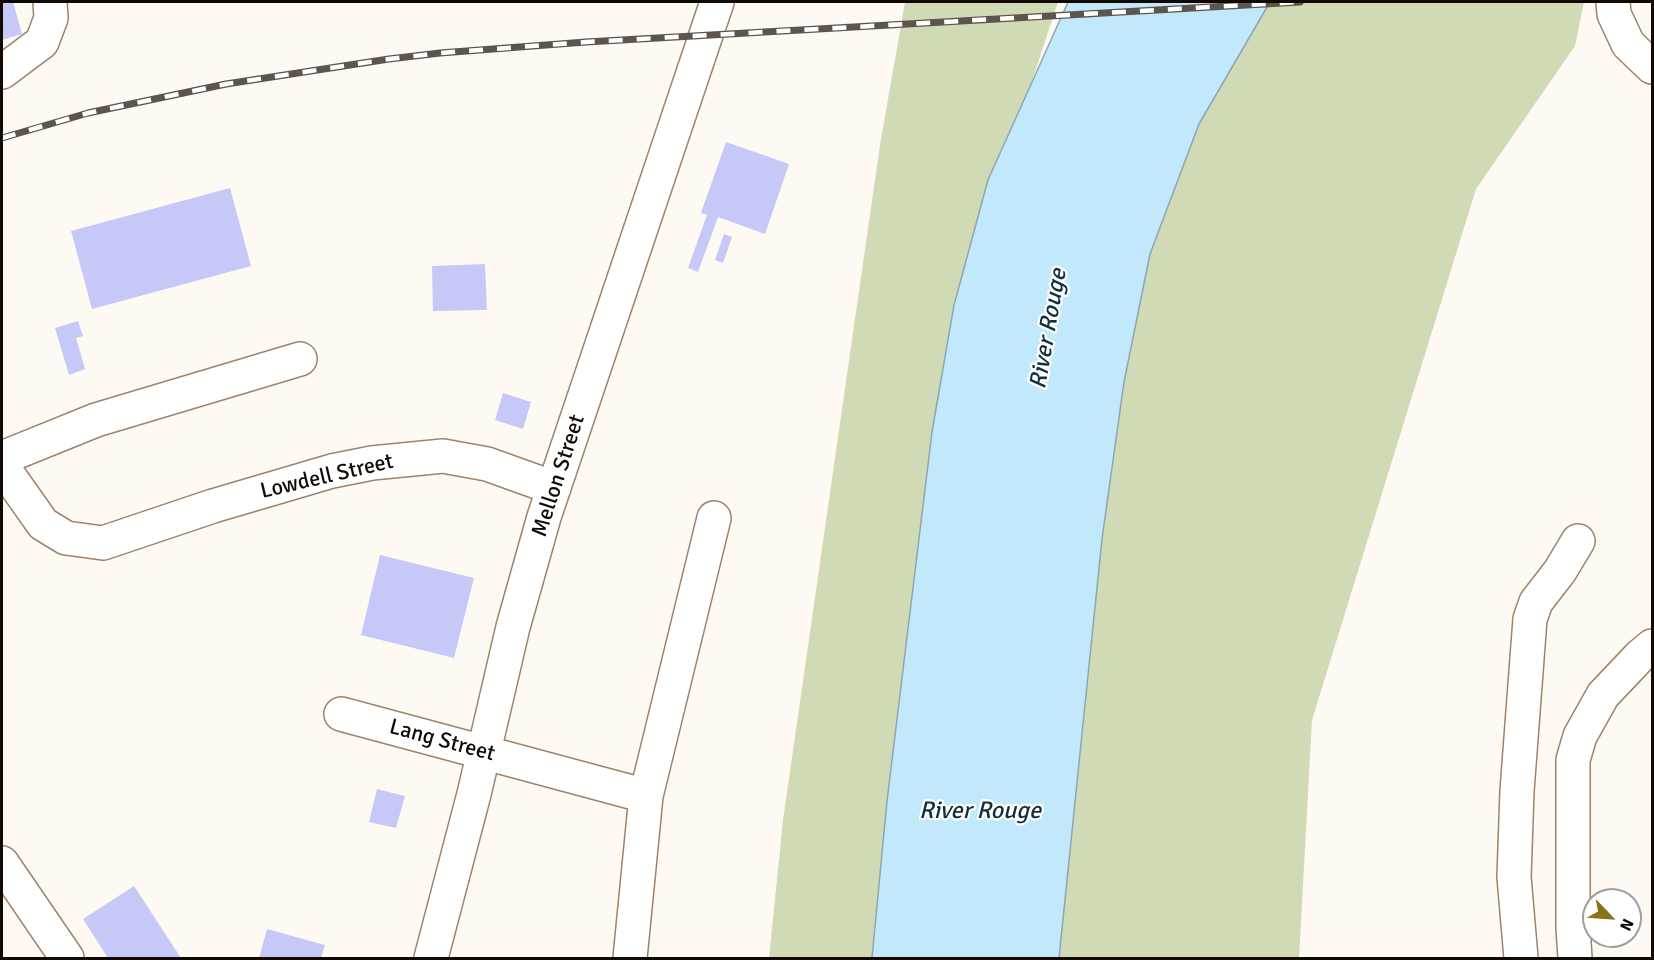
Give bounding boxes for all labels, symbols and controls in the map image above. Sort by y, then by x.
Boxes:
water label: River Rouge [1024,267,1074,391]
street label: Mellon Street [527,412,591,540]
street label: Lowdell Street [258,449,396,505]
street label: Lang Street [386,714,498,768]
water label: River Rouge [919,798,1041,826]
north arrow [1582,888,1642,948]
text: N [1615,915,1638,934]

